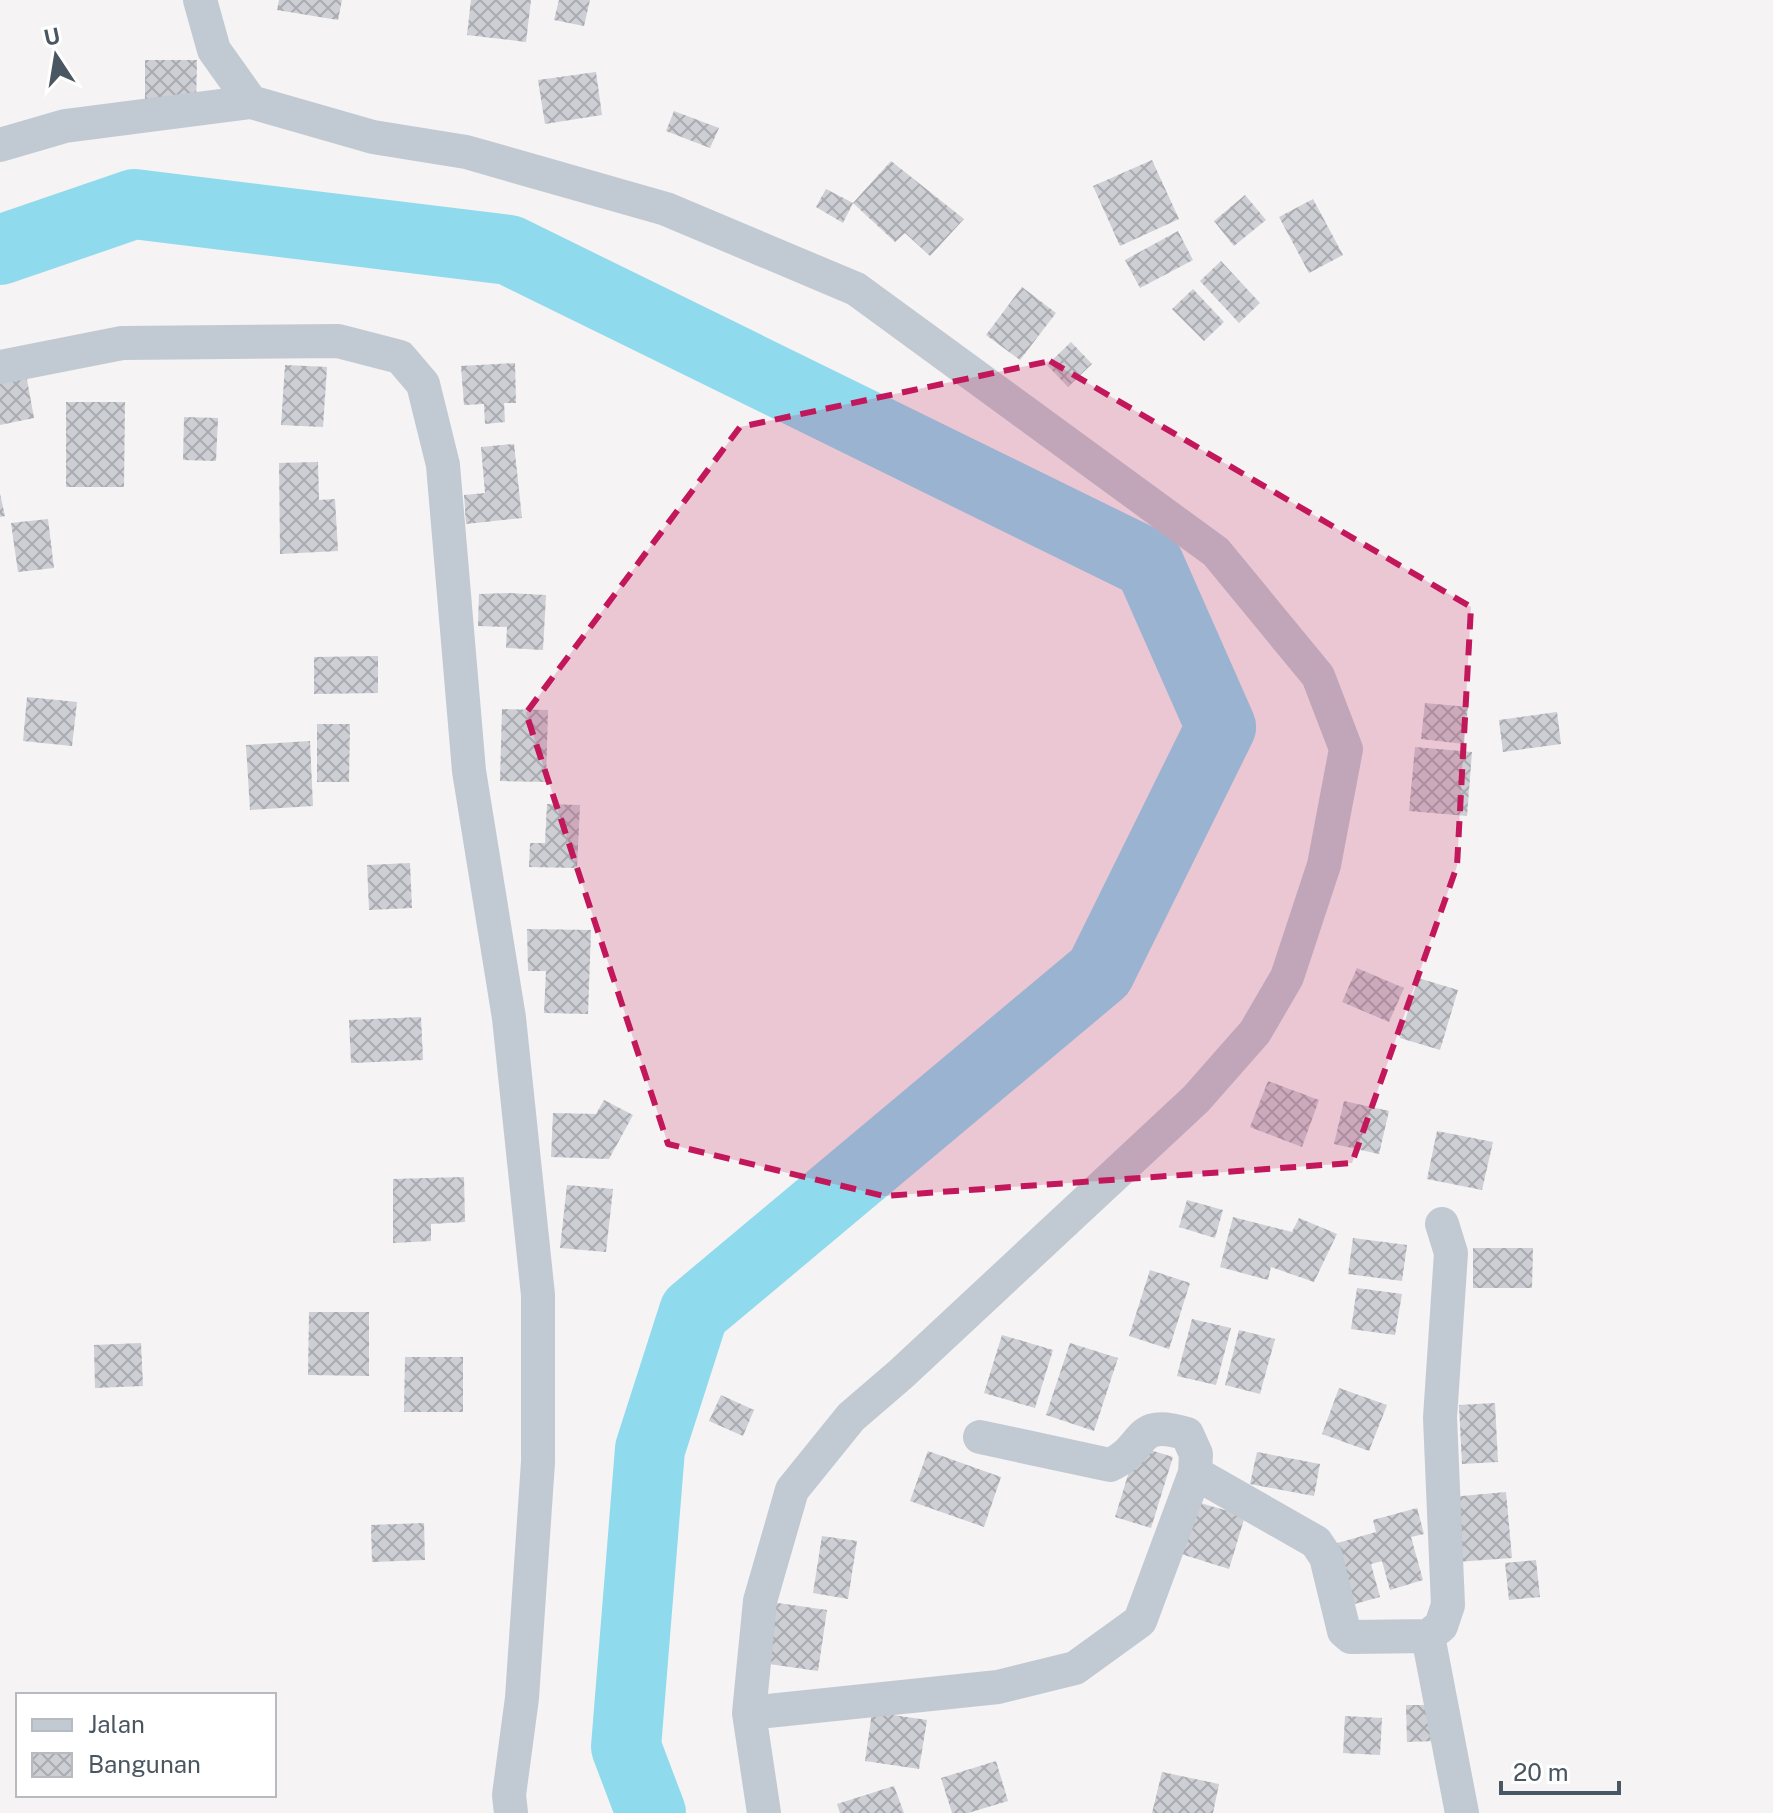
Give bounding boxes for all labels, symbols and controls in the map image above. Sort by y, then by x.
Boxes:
north arrow [16,16,96,96]
text: U [41,22,62,51]
legend [16,1693,276,1797]
text: Jalan [88,1710,145,1738]
scale bar [1501,1745,1619,1795]
text: Bangunan [88,1750,201,1778]
text: 20 m [1513,1758,1569,1786]

